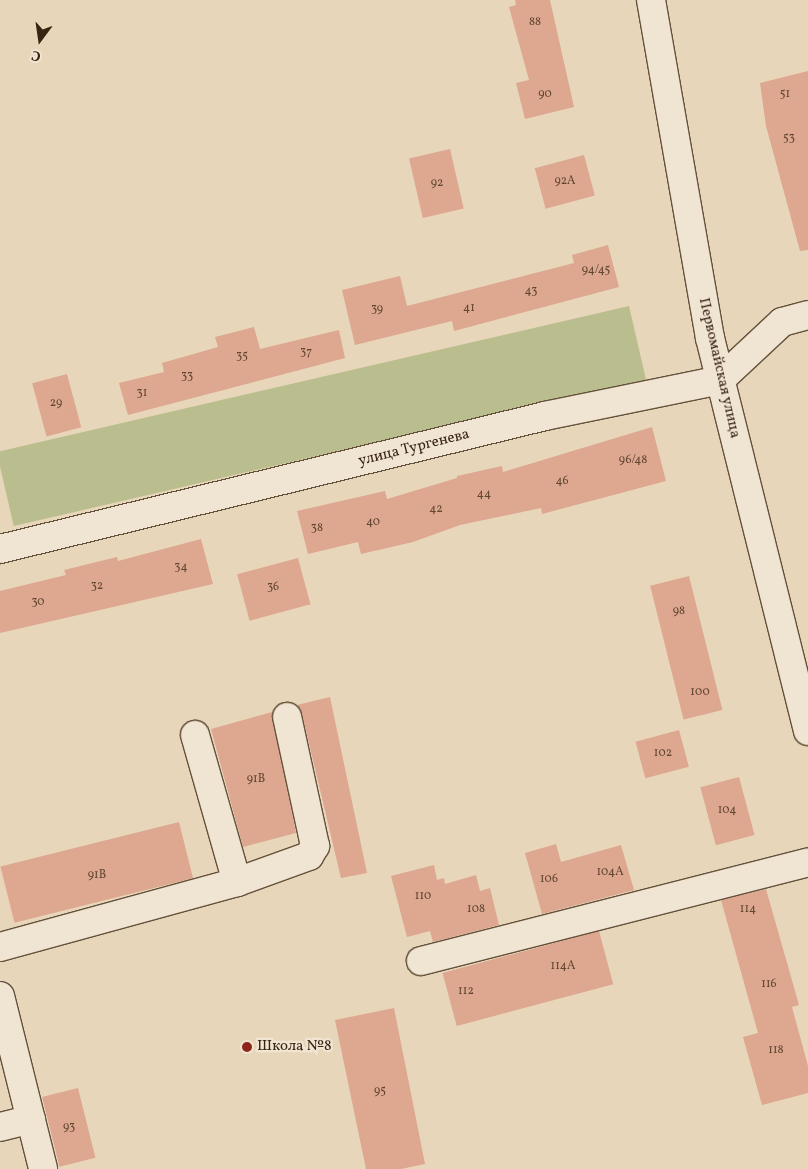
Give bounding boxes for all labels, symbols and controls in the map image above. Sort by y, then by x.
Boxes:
north arrow [15,15,65,65]
house number: 88 [529,16,541,30]
text: С [30,45,43,65]
house number: 90 [538,88,552,102]
house number: 51 [780,88,790,102]
house number: 53 [783,132,795,146]
house number: 92А [554,175,576,189]
house number: 92 [431,177,443,191]
house number: 94/45 [582,264,610,278]
house number: 43 [525,285,537,299]
street label: Первомайская улица [694,296,744,440]
house number: 41 [463,302,475,316]
house number: 39 [371,303,383,317]
house number: 37 [300,346,312,360]
house number: 35 [236,350,248,364]
house number: 33 [181,370,193,384]
house number: 31 [137,387,147,401]
house number: 29 [50,397,62,411]
street label: улица Тургенева [356,425,472,471]
house number: 96/48 [619,454,647,468]
house number: 46 [555,475,569,489]
house number: 44 [477,488,491,502]
house number: 42 [429,503,443,517]
house number: 40 [366,516,380,530]
house number: 38 [311,522,323,536]
house number: 34 [174,561,188,575]
house number: 32 [91,580,103,594]
house number: 36 [267,581,279,595]
house number: 30 [31,596,45,610]
house number: 98 [673,605,685,619]
house number: 100 [690,686,710,700]
house number: 102 [654,747,672,761]
house number: 91В [247,773,265,787]
house number: 104 [718,804,736,818]
house number: 104А [596,866,624,880]
house number: 91В [88,869,106,883]
house number: 106 [540,873,558,887]
house number: 110 [415,890,431,904]
house number: 108 [467,903,485,917]
house number: 114 [740,903,756,917]
house number: 114А [551,960,575,974]
house number: 116 [761,978,777,992]
house number: 112 [458,985,474,999]
place label: Школа №8 [257,1038,332,1056]
marker: Школа №8 [241,1041,253,1053]
house number: 118 [768,1044,784,1058]
house number: 95 [374,1085,386,1099]
house number: 93 [63,1121,75,1135]

